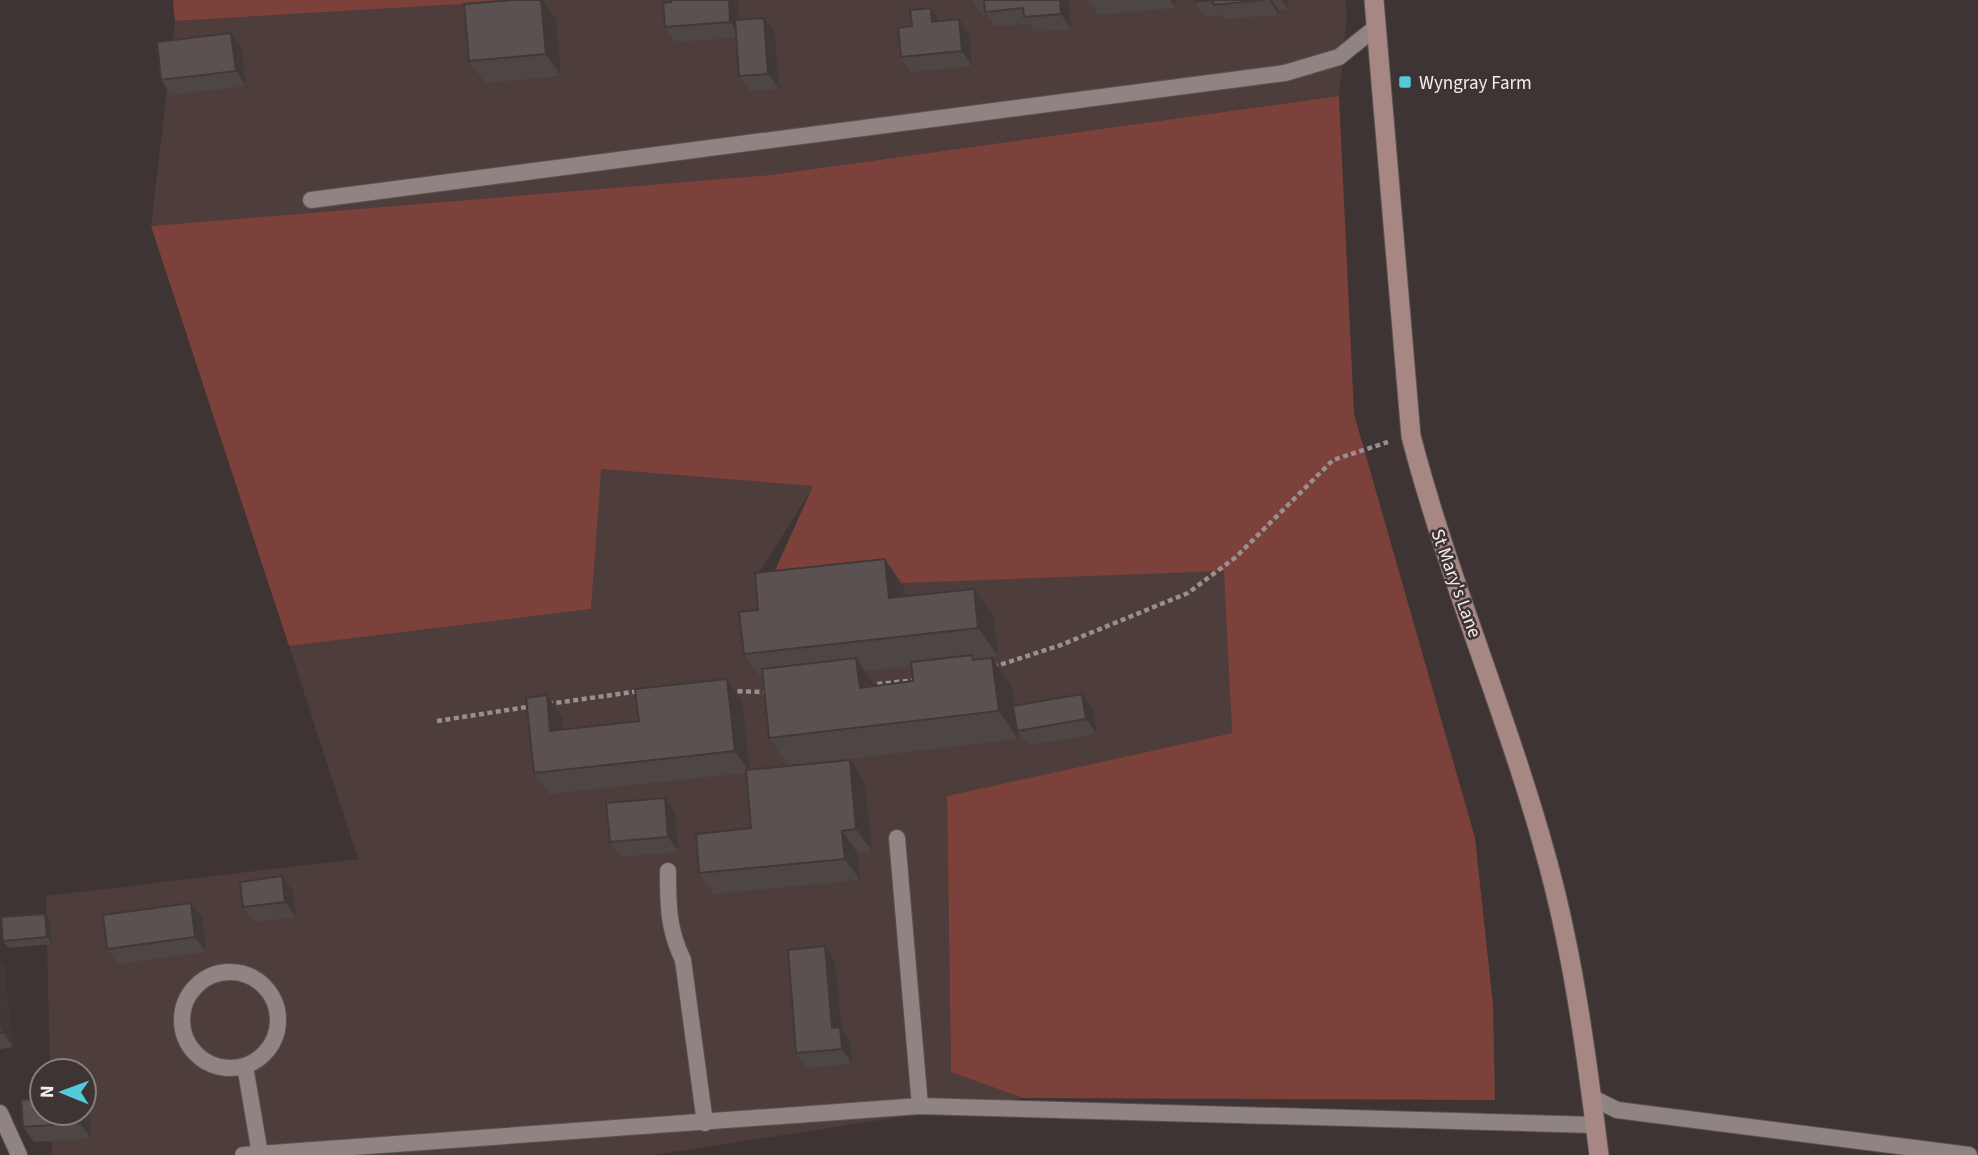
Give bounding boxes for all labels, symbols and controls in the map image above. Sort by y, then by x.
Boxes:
place label: Wyngray Farm [1419,70,1532,97]
marker: Wyngray Farm [1397,74,1413,90]
street label: St Mary's Lane [1423,525,1488,642]
north arrow [28,1057,98,1127]
text: N [34,1085,61,1098]

